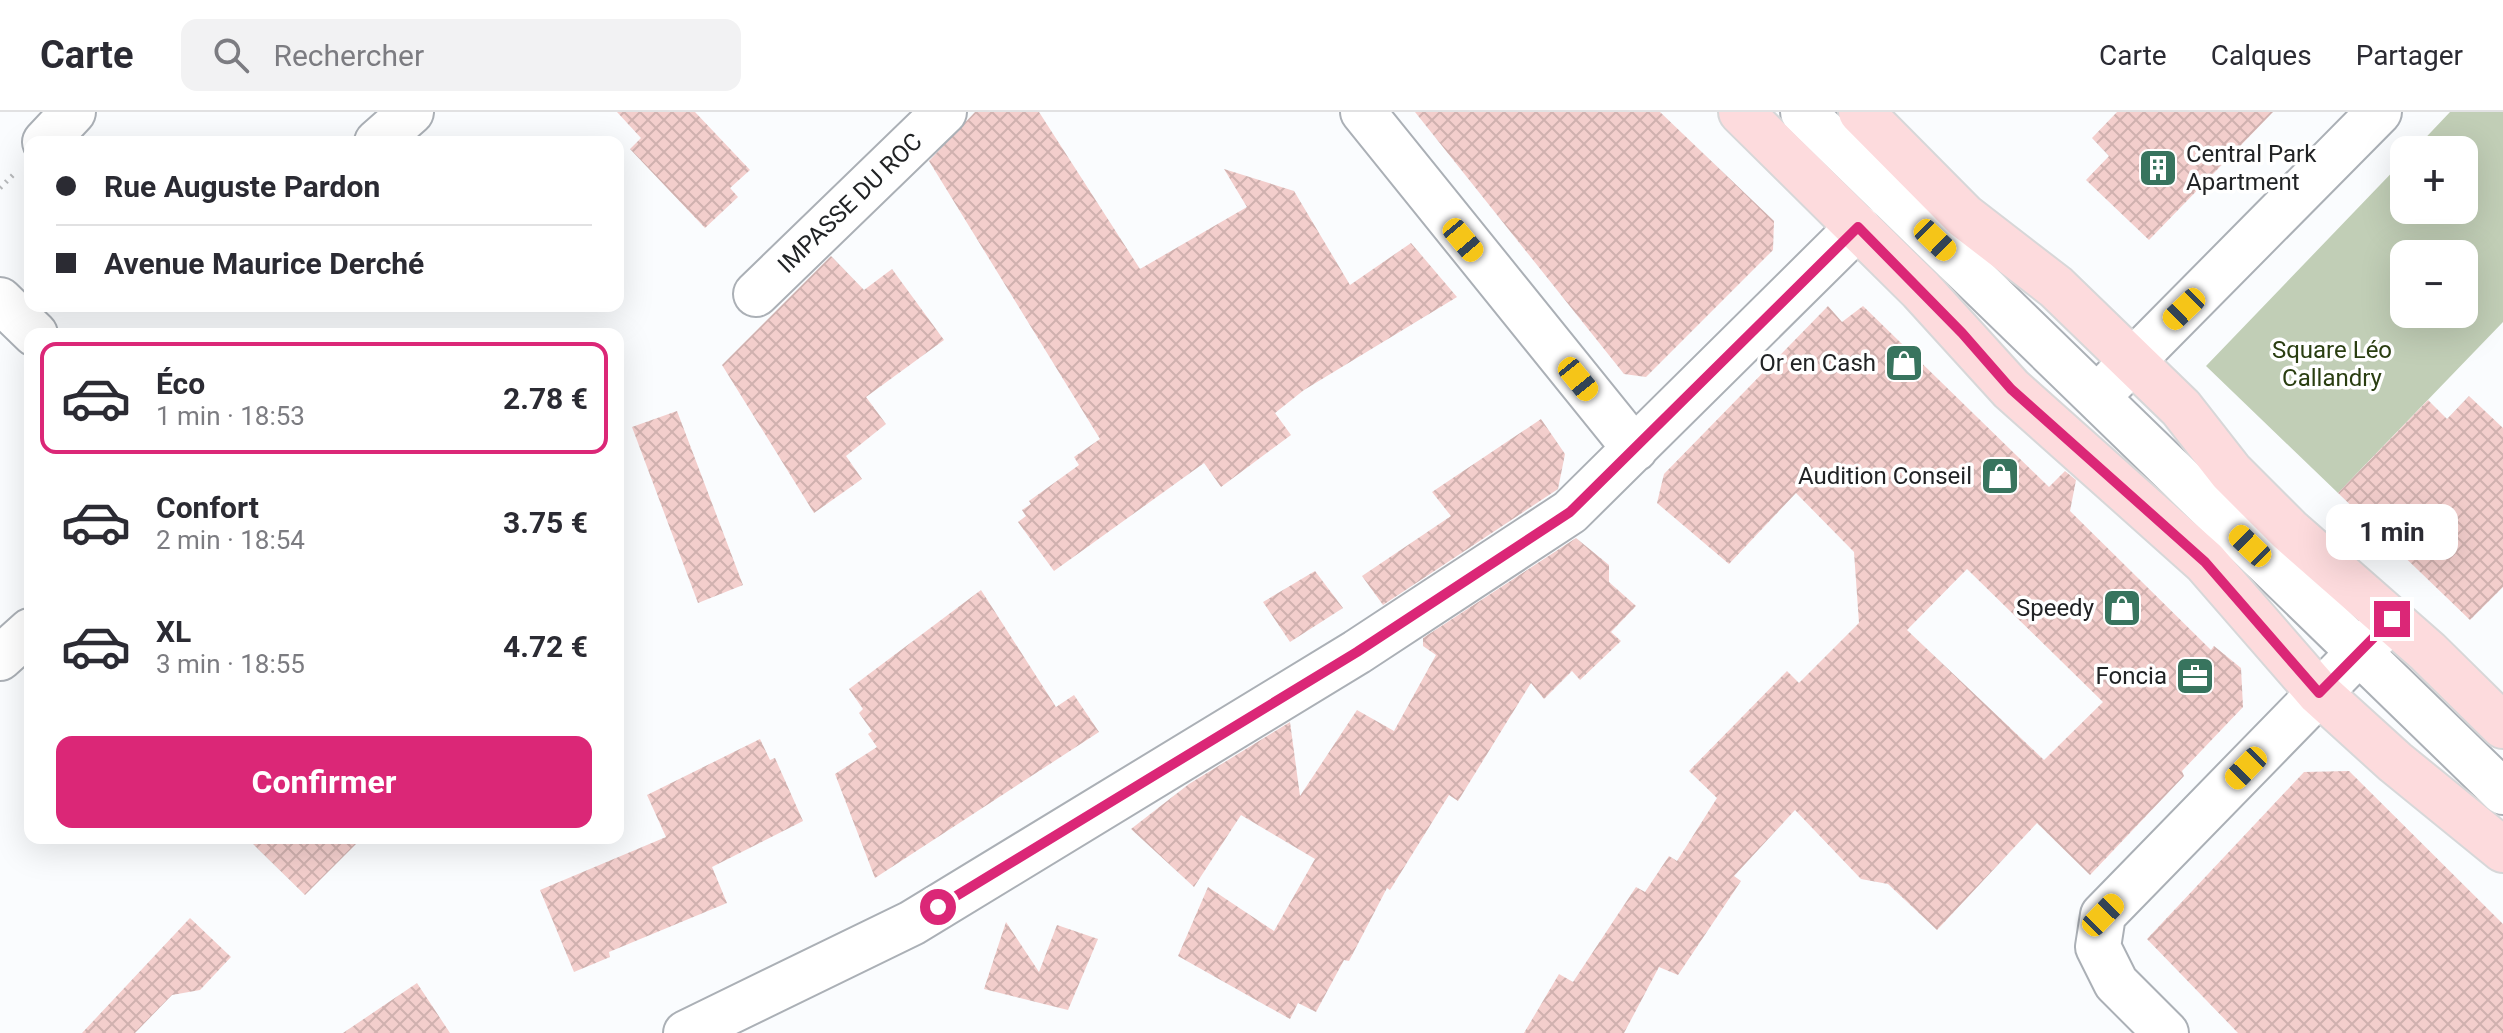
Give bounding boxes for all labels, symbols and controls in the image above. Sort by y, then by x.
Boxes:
search box [181,19,741,91]
text: Carte [40,33,133,77]
icon: search [209,33,253,77]
text: Rechercher [273,38,424,73]
text: Carte [2099,39,2167,72]
text: Calques [2211,39,2312,72]
text: Partager [2356,39,2463,72]
street label: IMPASSE DU ROC [772,127,928,279]
map controls [2390,136,2478,328]
button: + [2390,136,2478,224]
place label: Central Park Apartment [2186,140,2317,196]
building icon: Central Park Apartment [2137,147,2179,189]
text: Rue Auguste Pardon [104,169,380,204]
car [1438,214,1488,266]
car [1909,215,1961,265]
button: − [2390,240,2478,328]
text: Avenue Maurice Derché [104,246,424,281]
car [2158,284,2210,334]
park label: Square Léo Callandry [2272,336,2392,392]
shop icon: Or en Cash [1883,342,1925,384]
place label: Or en Cash [1759,349,1876,377]
car [1554,353,1602,405]
icon: car [60,362,132,434]
text: Éco [156,366,205,401]
text: 2.78 € [503,381,588,416]
text: 1 min · 18:53 [156,401,305,431]
shop icon: Audition Conseil [1979,455,2021,497]
place label: Audition Conseil [1798,462,1972,490]
icon: car [60,486,132,558]
text: Confort [156,490,259,525]
callout: 1 min [2326,503,2458,559]
text: 3.75 € [503,505,588,540]
text: 1 min [2359,517,2425,547]
car [2224,521,2276,571]
text: 2 min · 18:54 [156,525,305,555]
shop icon: Speedy [2101,587,2143,629]
place label: Speedy [2016,594,2095,622]
route end [2374,601,2410,637]
icon: car [60,610,132,682]
text: XL [156,614,191,649]
text: 4.72 € [503,629,588,664]
text: 3 min · 18:55 [156,649,305,679]
office icon: Foncia [2174,655,2216,697]
place label: Foncia [2096,662,2167,690]
button: Confirmer [56,736,592,828]
car [2221,742,2271,794]
route start [920,889,956,925]
car [2078,889,2128,941]

